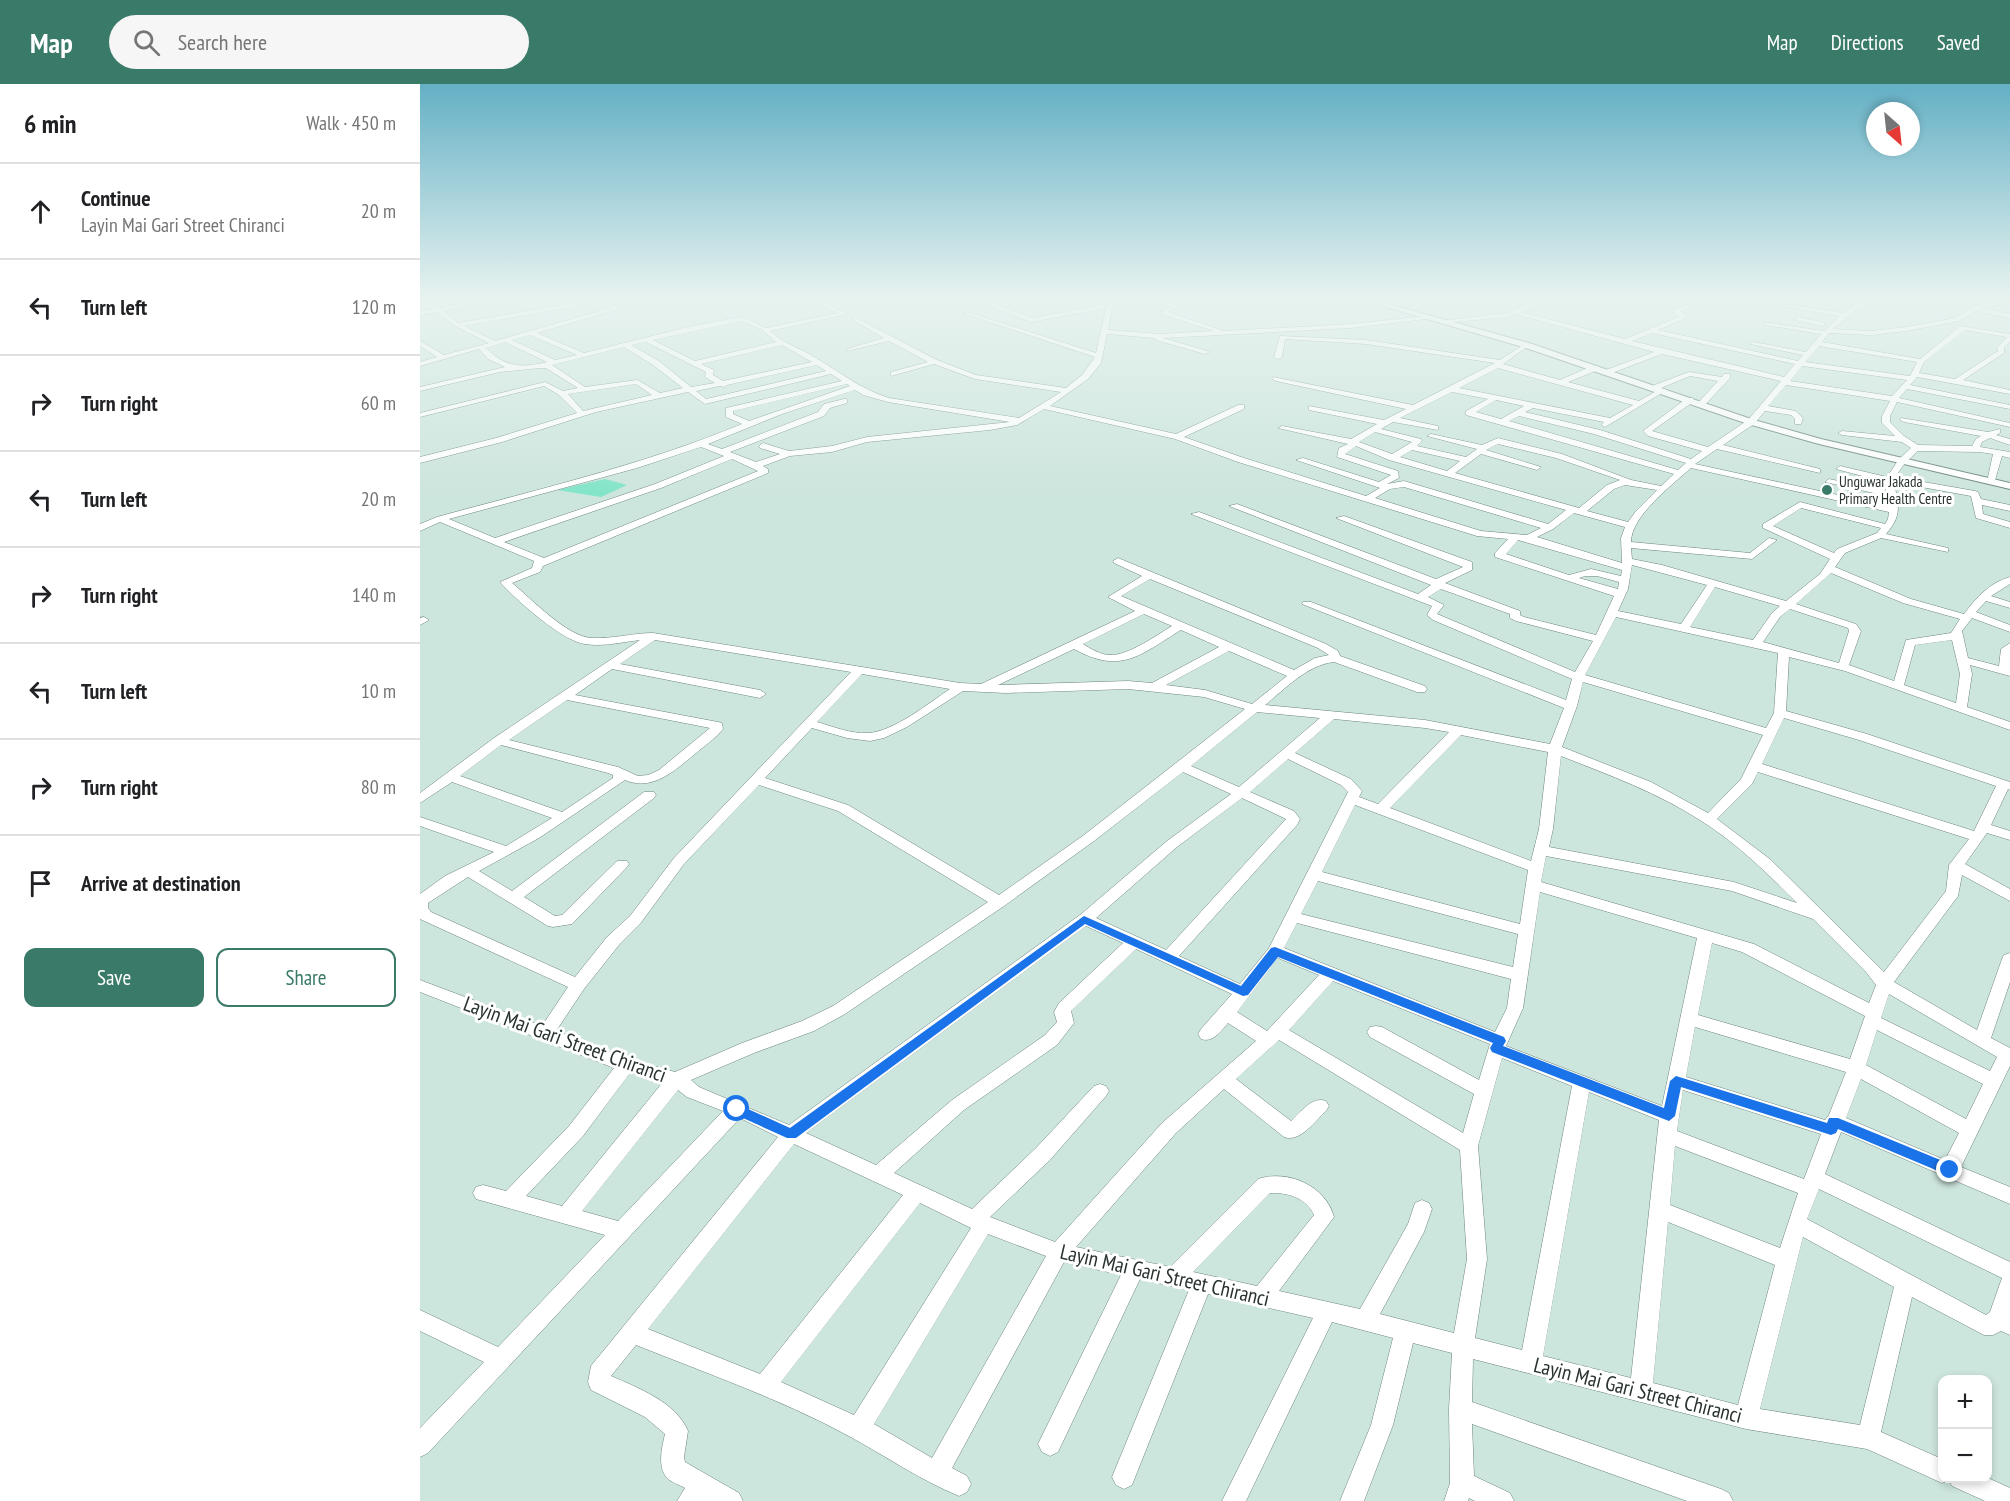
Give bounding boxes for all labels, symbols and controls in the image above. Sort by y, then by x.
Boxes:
search box [109,15,529,69]
text: Map [30,24,73,61]
icon: search [130,26,163,59]
text: Search here [178,28,267,56]
text: Map [1767,29,1798,56]
text: Directions [1831,29,1904,56]
text: Saved [1937,29,1980,56]
north arrow [1866,102,1920,156]
text: 6 min [24,107,77,140]
text: Walk · 450 m [306,110,396,136]
text: Continue [81,184,151,212]
icon: ahead [24,195,57,228]
text: 20 m [361,198,396,224]
text: Layin Mai Gari Street Chiranci [81,212,285,238]
icon: left [24,291,57,324]
text: Turn left [81,293,147,321]
text: 120 m [352,294,396,320]
icon: right [24,387,57,420]
text: Turn right [81,389,158,417]
text: 60 m [361,390,396,416]
place label: Unguwar Jakada Primary Health Centre [1839,472,1952,508]
icon: left [24,483,57,516]
marker: Unguwar Jakada Primary Health Centre [1820,483,1834,497]
text: Turn left [81,485,147,513]
text: 20 m [361,486,396,512]
icon: right [24,579,57,612]
text: Turn right [81,581,158,609]
text: 140 m [352,582,396,608]
icon: left [24,675,57,708]
text: Turn left [81,677,147,705]
text: 10 m [361,678,396,704]
icon: right [24,771,57,804]
text: Turn right [81,773,158,801]
text: 80 m [361,774,396,800]
icon: arrive [24,867,57,900]
text: Arrive at destination [81,869,241,897]
button: Save [24,948,204,1007]
button: Share [216,948,396,1007]
street label: Layin Mai Gari Street Chiranci [460,990,670,1088]
route start [723,1095,749,1121]
route end [1936,1156,1962,1182]
street label: Layin Mai Gari Street Chiranci [1058,1238,1272,1312]
street label: Layin Mai Gari Street Chiranci [1531,1351,1745,1429]
map controls [1938,1375,1992,1483]
button: + [1938,1375,1992,1429]
button: − [1938,1429,1992,1483]

